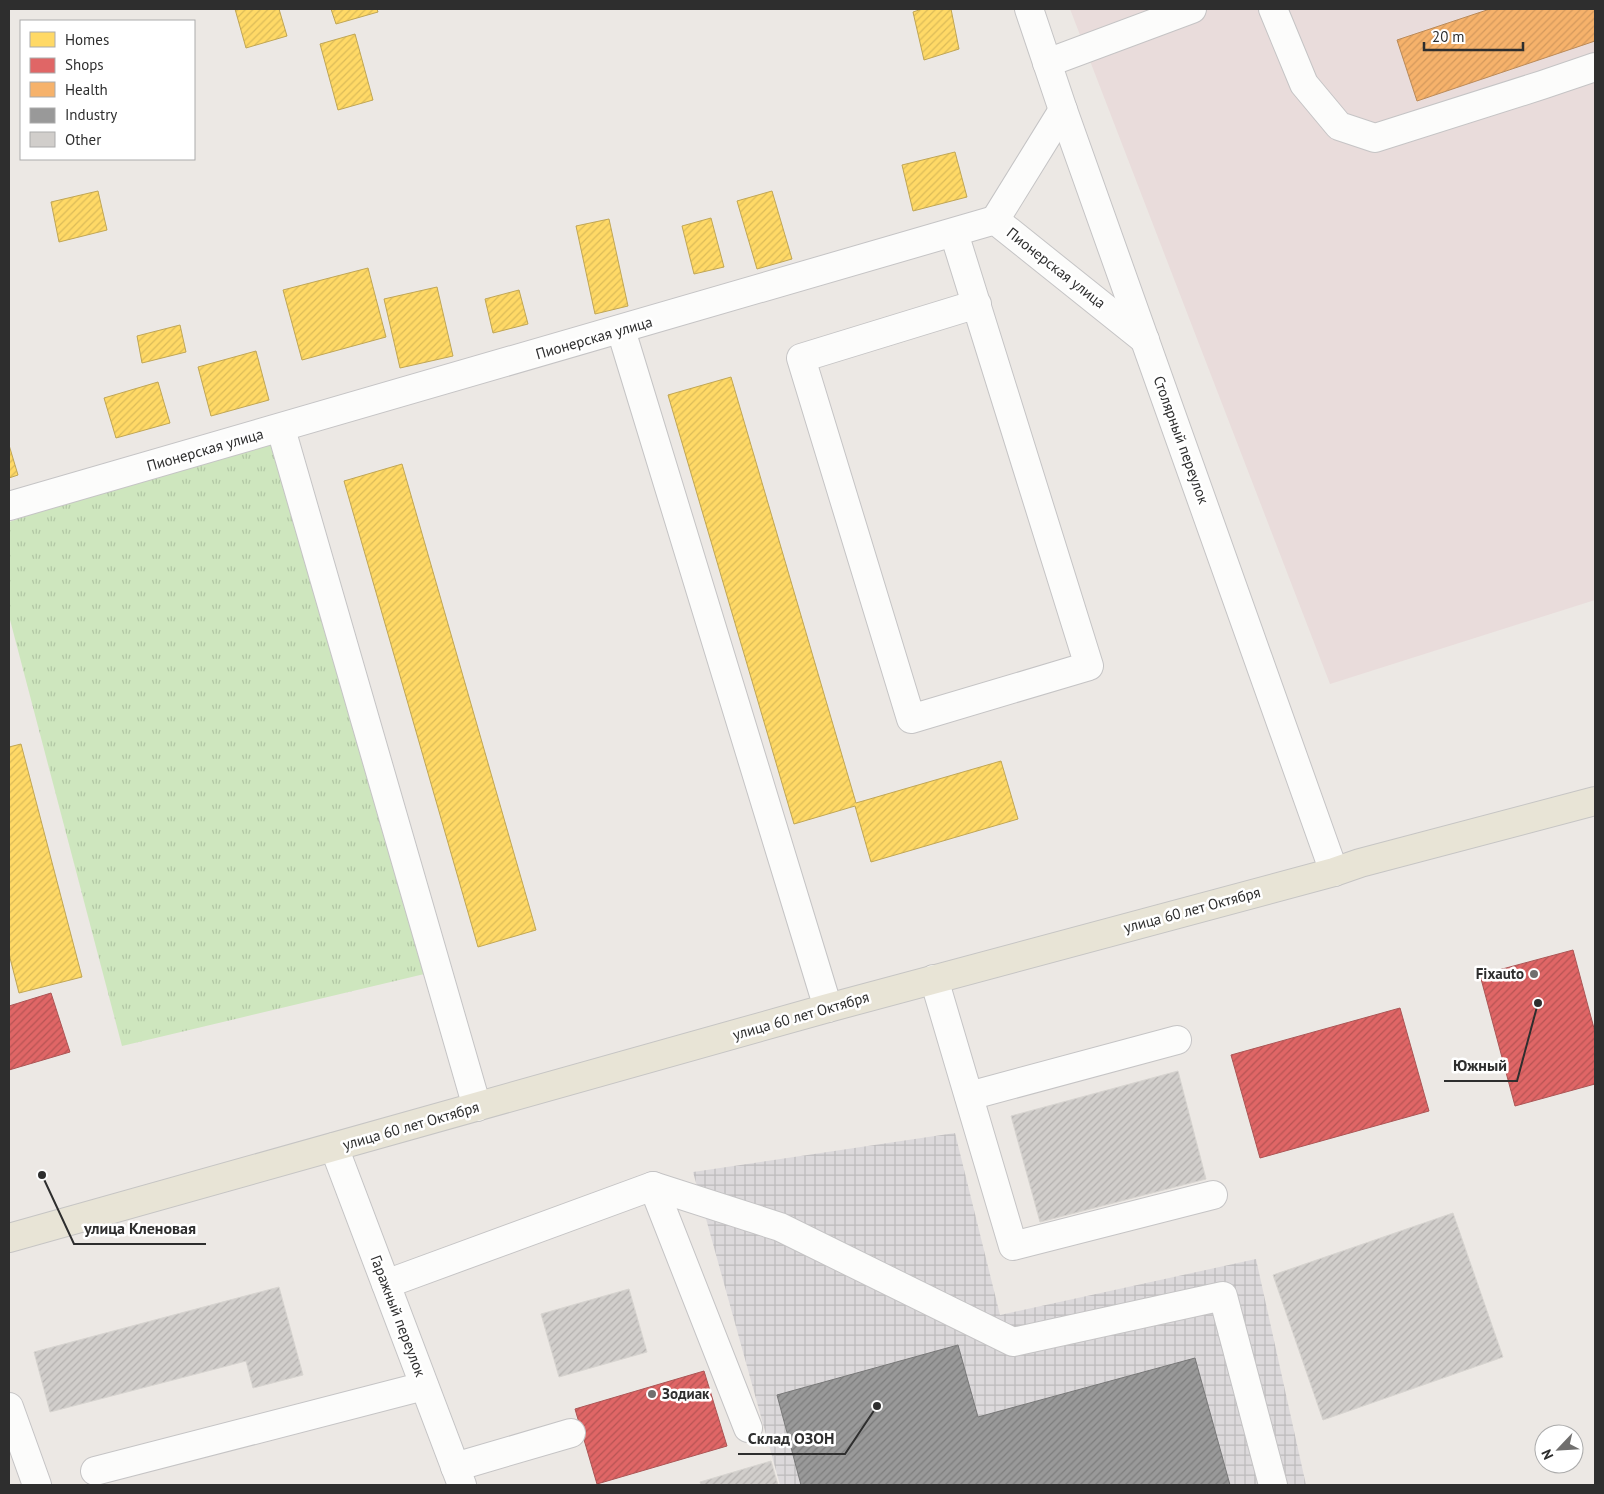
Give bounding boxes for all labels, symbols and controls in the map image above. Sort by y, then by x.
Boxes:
legend [20,20,195,160]
scale bar [1424,20,1523,52]
text: 20 m [1432,27,1465,46]
text: Homes [65,30,109,49]
text: Shops [65,55,104,74]
text: Health [65,80,108,99]
text: Industry [65,105,117,124]
text: Other [65,130,101,149]
street label: Пионерская улица [1003,223,1110,312]
street label: Пионерская улица [533,312,654,363]
street label: Столярный переулок [1149,373,1214,507]
street label: Пионерская улица [144,424,265,475]
street label: улица 60 лет Октября [1121,882,1262,937]
place label: Fixauto [1476,964,1524,983]
marker: Fixauto [1528,968,1540,980]
street label: улица 60 лет Октября [730,987,871,1044]
callout: Южный [1444,1050,1517,1081]
text: Южный [1453,1055,1507,1075]
street label: улица 60 лет Октября [340,1097,481,1154]
callout: улица Кленовая [74,1213,206,1244]
text: улица Кленовая [83,1218,196,1238]
street label: Гаражный переулок [367,1252,431,1380]
place label: Зодиак [662,1384,710,1403]
marker: Зодиак [646,1388,658,1400]
callout: Склад ОЗОН [738,1423,845,1454]
north arrow [1534,1424,1584,1474]
text: Склад ОЗОН [748,1428,834,1448]
text: N [1537,1447,1557,1462]

